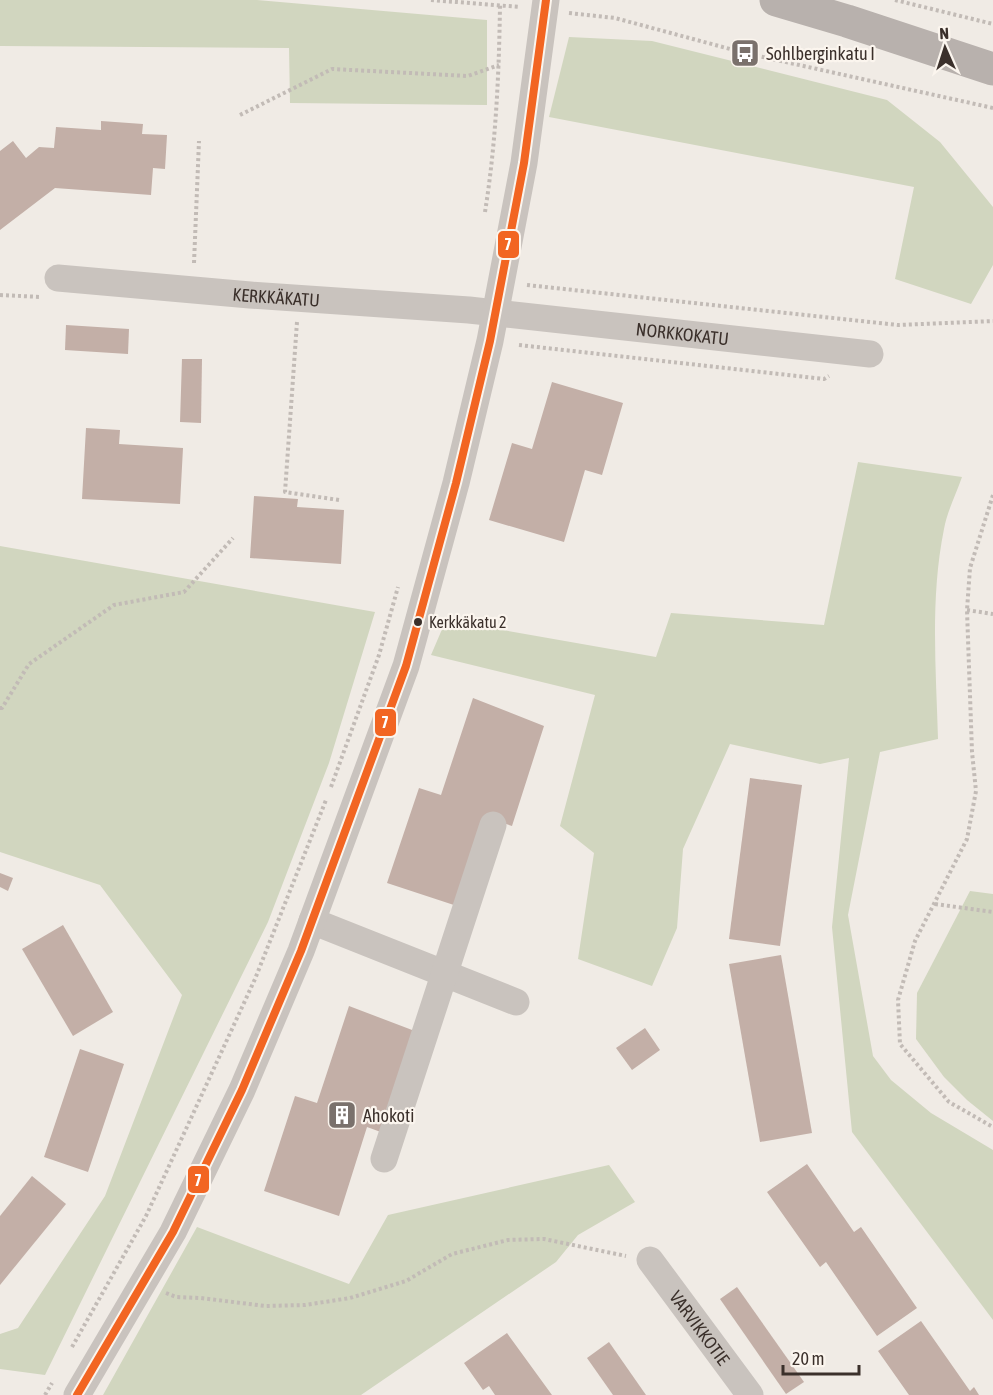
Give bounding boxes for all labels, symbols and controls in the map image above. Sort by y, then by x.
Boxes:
north arrow [915,18,975,78]
text: N [939,24,949,42]
bus stop icon: Sohlberginkatu I [729,37,761,69]
place label: Sohlberginkatu I [766,43,875,64]
line badge: 7 [497,230,520,259]
text: 7 [504,235,512,253]
street label: KERKKÄKATU [232,283,321,310]
street label: NORKKOKATU [635,318,730,349]
place label: Kerkkäkatu 2 [429,613,507,631]
marker: Kerkkäkatu 2 [412,616,424,628]
line badge: 7 [374,708,397,737]
text: 7 [381,713,389,731]
building icon: Ahokoti [326,1099,358,1131]
place label: Ahokoti [363,1105,414,1126]
line badge: 7 [187,1165,210,1194]
text: 7 [194,1171,202,1189]
street label: VARVIKKOTIE [666,1286,735,1369]
scale bar [783,1338,860,1376]
text: 20 m [792,1348,824,1369]

